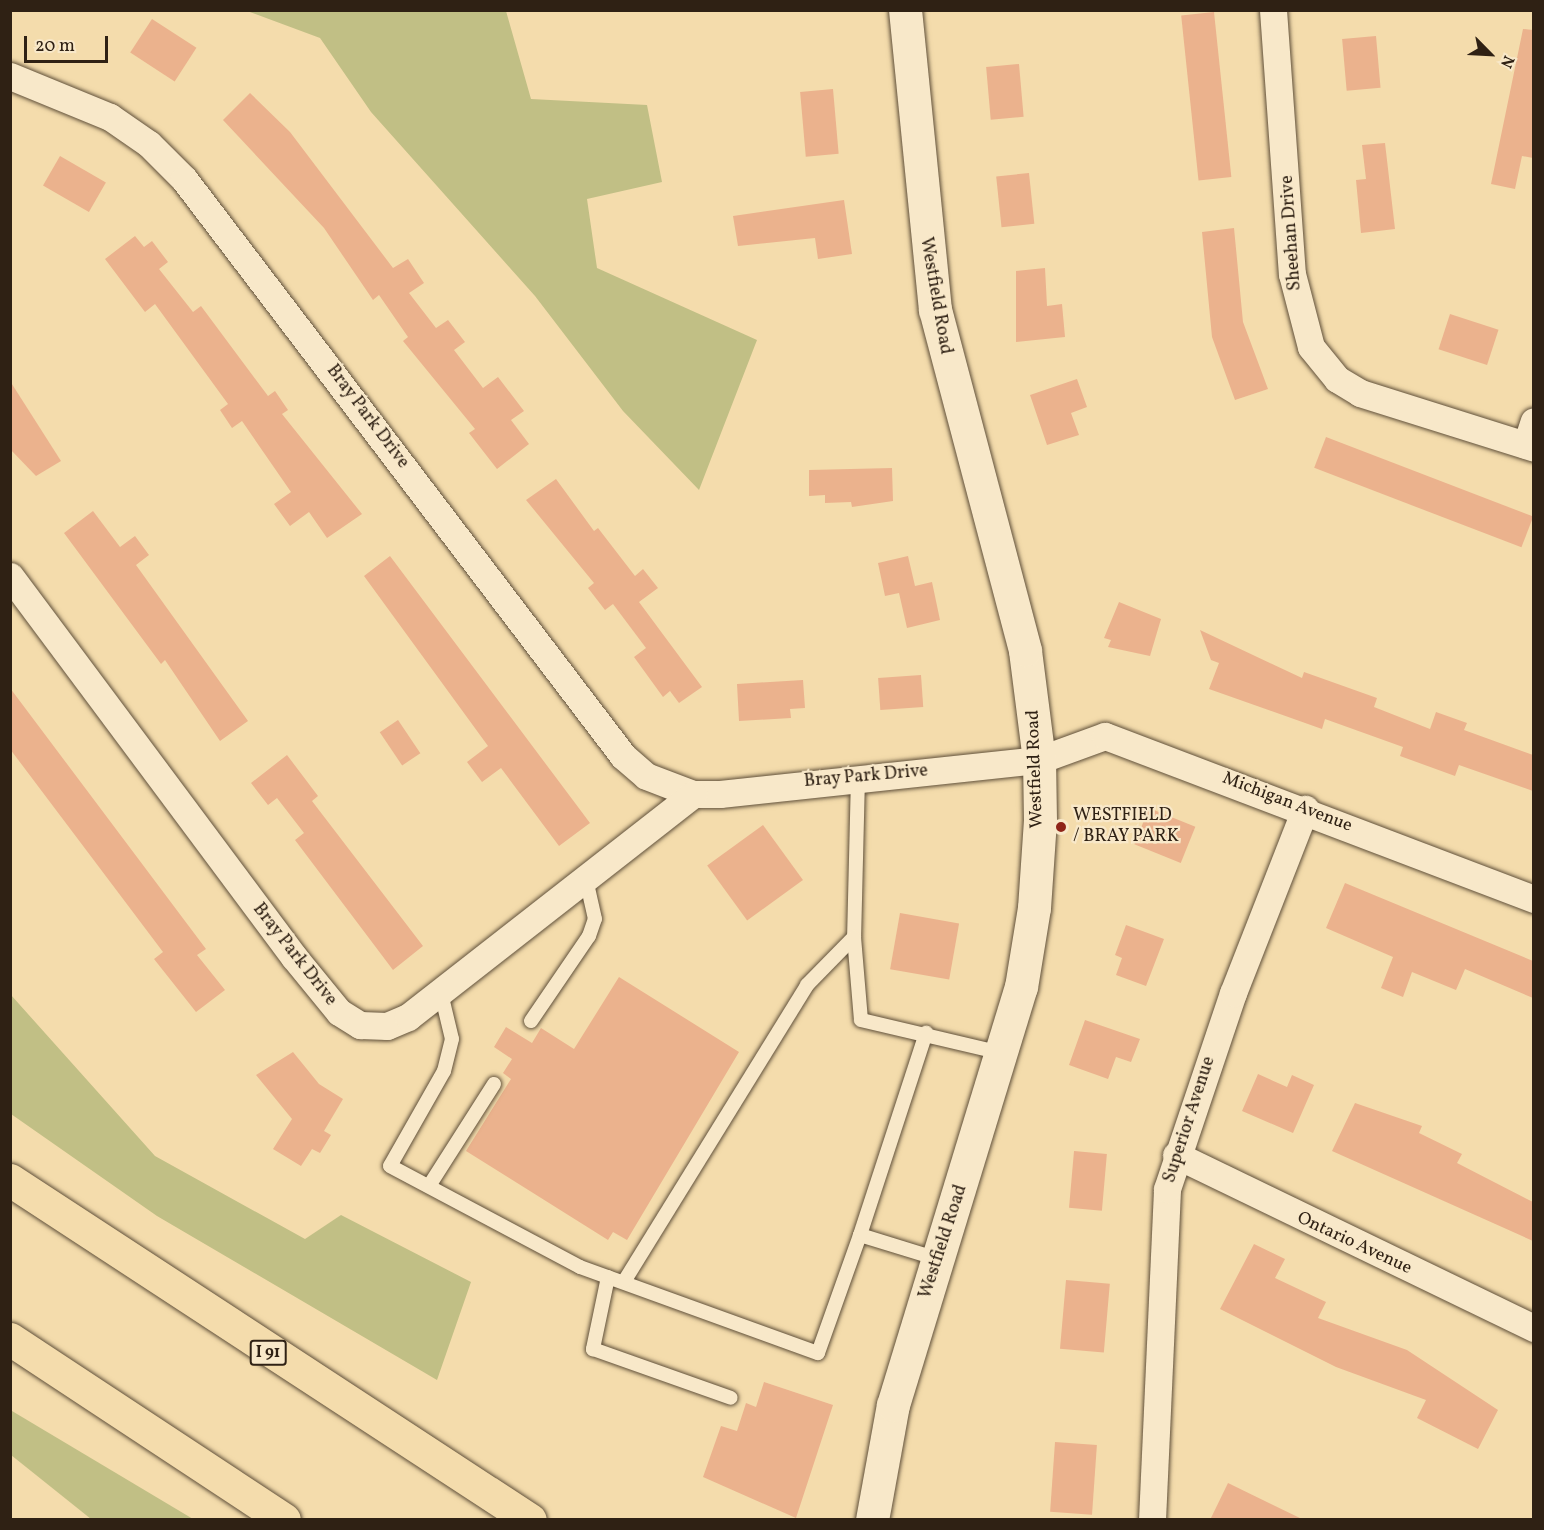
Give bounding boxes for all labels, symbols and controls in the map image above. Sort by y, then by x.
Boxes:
scale bar [27,24,111,62]
north arrow [1460,24,1520,84]
text: 20 m [35,34,75,59]
text: N [1494,52,1519,71]
street label: Sheehan Drive [1277,175,1307,291]
street label: Westfield Road [914,236,956,356]
street label: Bray Park Drive [321,361,413,473]
street label: Westfield Road [1023,709,1049,829]
street label: Bray Park Drive [803,761,929,793]
street label: Michigan Avenue [1219,768,1355,838]
place label: WESTFIELD / BRAY PARK [1073,806,1180,848]
marker: WESTFIELD / BRAY PARK [1054,820,1068,834]
street label: Bray Park Drive [247,899,341,1011]
street label: Superior Avenue [1159,1054,1221,1186]
street label: Westfield Road [915,1182,973,1302]
street label: Ontario Avenue [1293,1208,1415,1280]
road number: I 91 [248,1340,288,1366]

